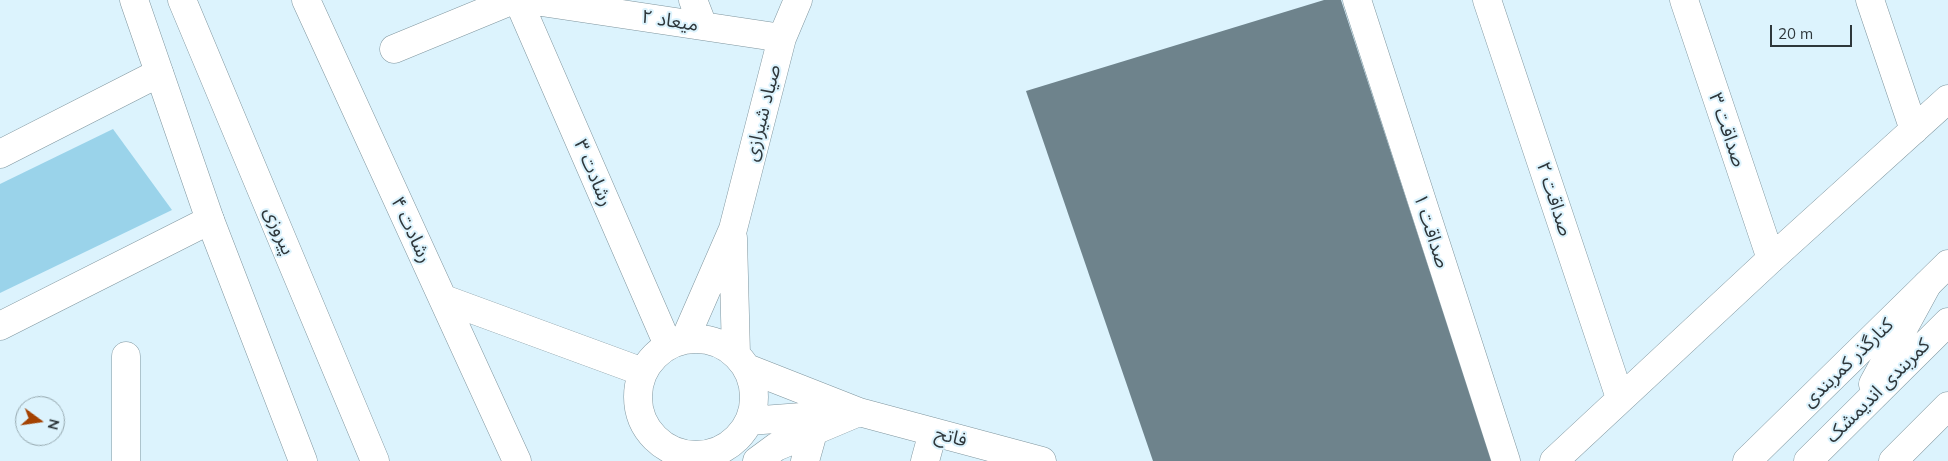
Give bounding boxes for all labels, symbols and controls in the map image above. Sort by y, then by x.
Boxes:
street label: میعاد ۲ [640,5,700,37]
scale bar [1773,15,1856,47]
text: 20 m [1778,24,1813,43]
street label: صیاد شیرازی [740,62,786,164]
street label: صداقت ۳ [1704,90,1750,170]
street label: رشادت ۳ [569,136,617,210]
street label: صداقت ۲ [1531,159,1577,239]
street label: صداقت ۱ [1408,191,1454,271]
street label: رشادت ۴ [386,193,436,267]
street label: پیروزی [259,203,299,259]
street label: کنارگذر کمربندی [1798,314,1898,412]
street label: کمربندی اندیمشک [1821,334,1935,448]
north arrow [15,396,65,446]
text: N [44,417,64,432]
street label: فاتح [933,422,969,452]

